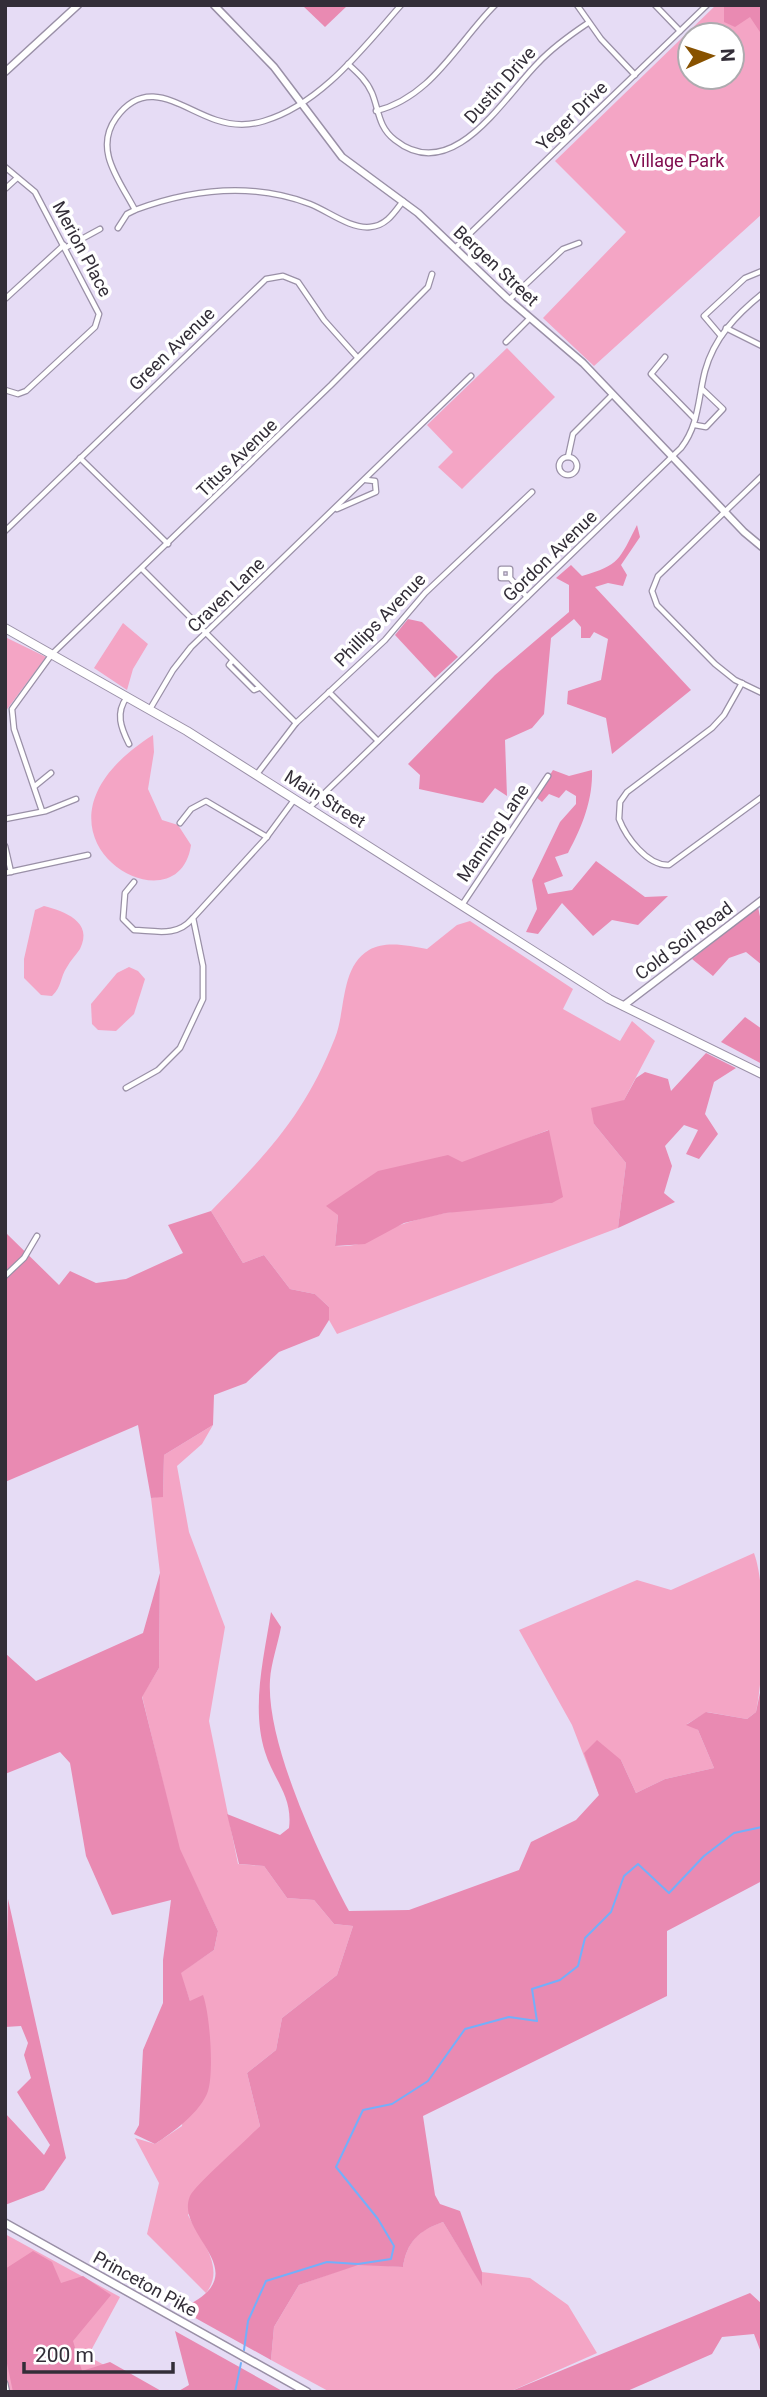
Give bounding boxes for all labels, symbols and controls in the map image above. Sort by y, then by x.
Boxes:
north arrow [676,21,746,91]
street label: Dustin Drive [460,42,540,127]
text: N [716,48,739,62]
street label: Yeger Drive [532,77,611,155]
park label: Village Park [630,150,725,171]
street label: Merion Place [49,198,116,300]
street label: Bergen Street [450,221,543,310]
street label: Green Avenue [125,303,219,395]
street label: Titus Avenue [192,414,281,501]
street label: Gordon Avenue [498,506,601,606]
street label: Craven Lane [183,553,268,636]
street label: Phillips Avenue [330,569,429,671]
street label: Main Street [281,765,370,832]
street label: Manning Lane [452,780,533,886]
street label: Cold Soil Road [631,897,737,984]
street label: Princeton Pike [90,2246,201,2321]
scale bar [24,2330,173,2374]
text: 200 m [35,2343,94,2367]

